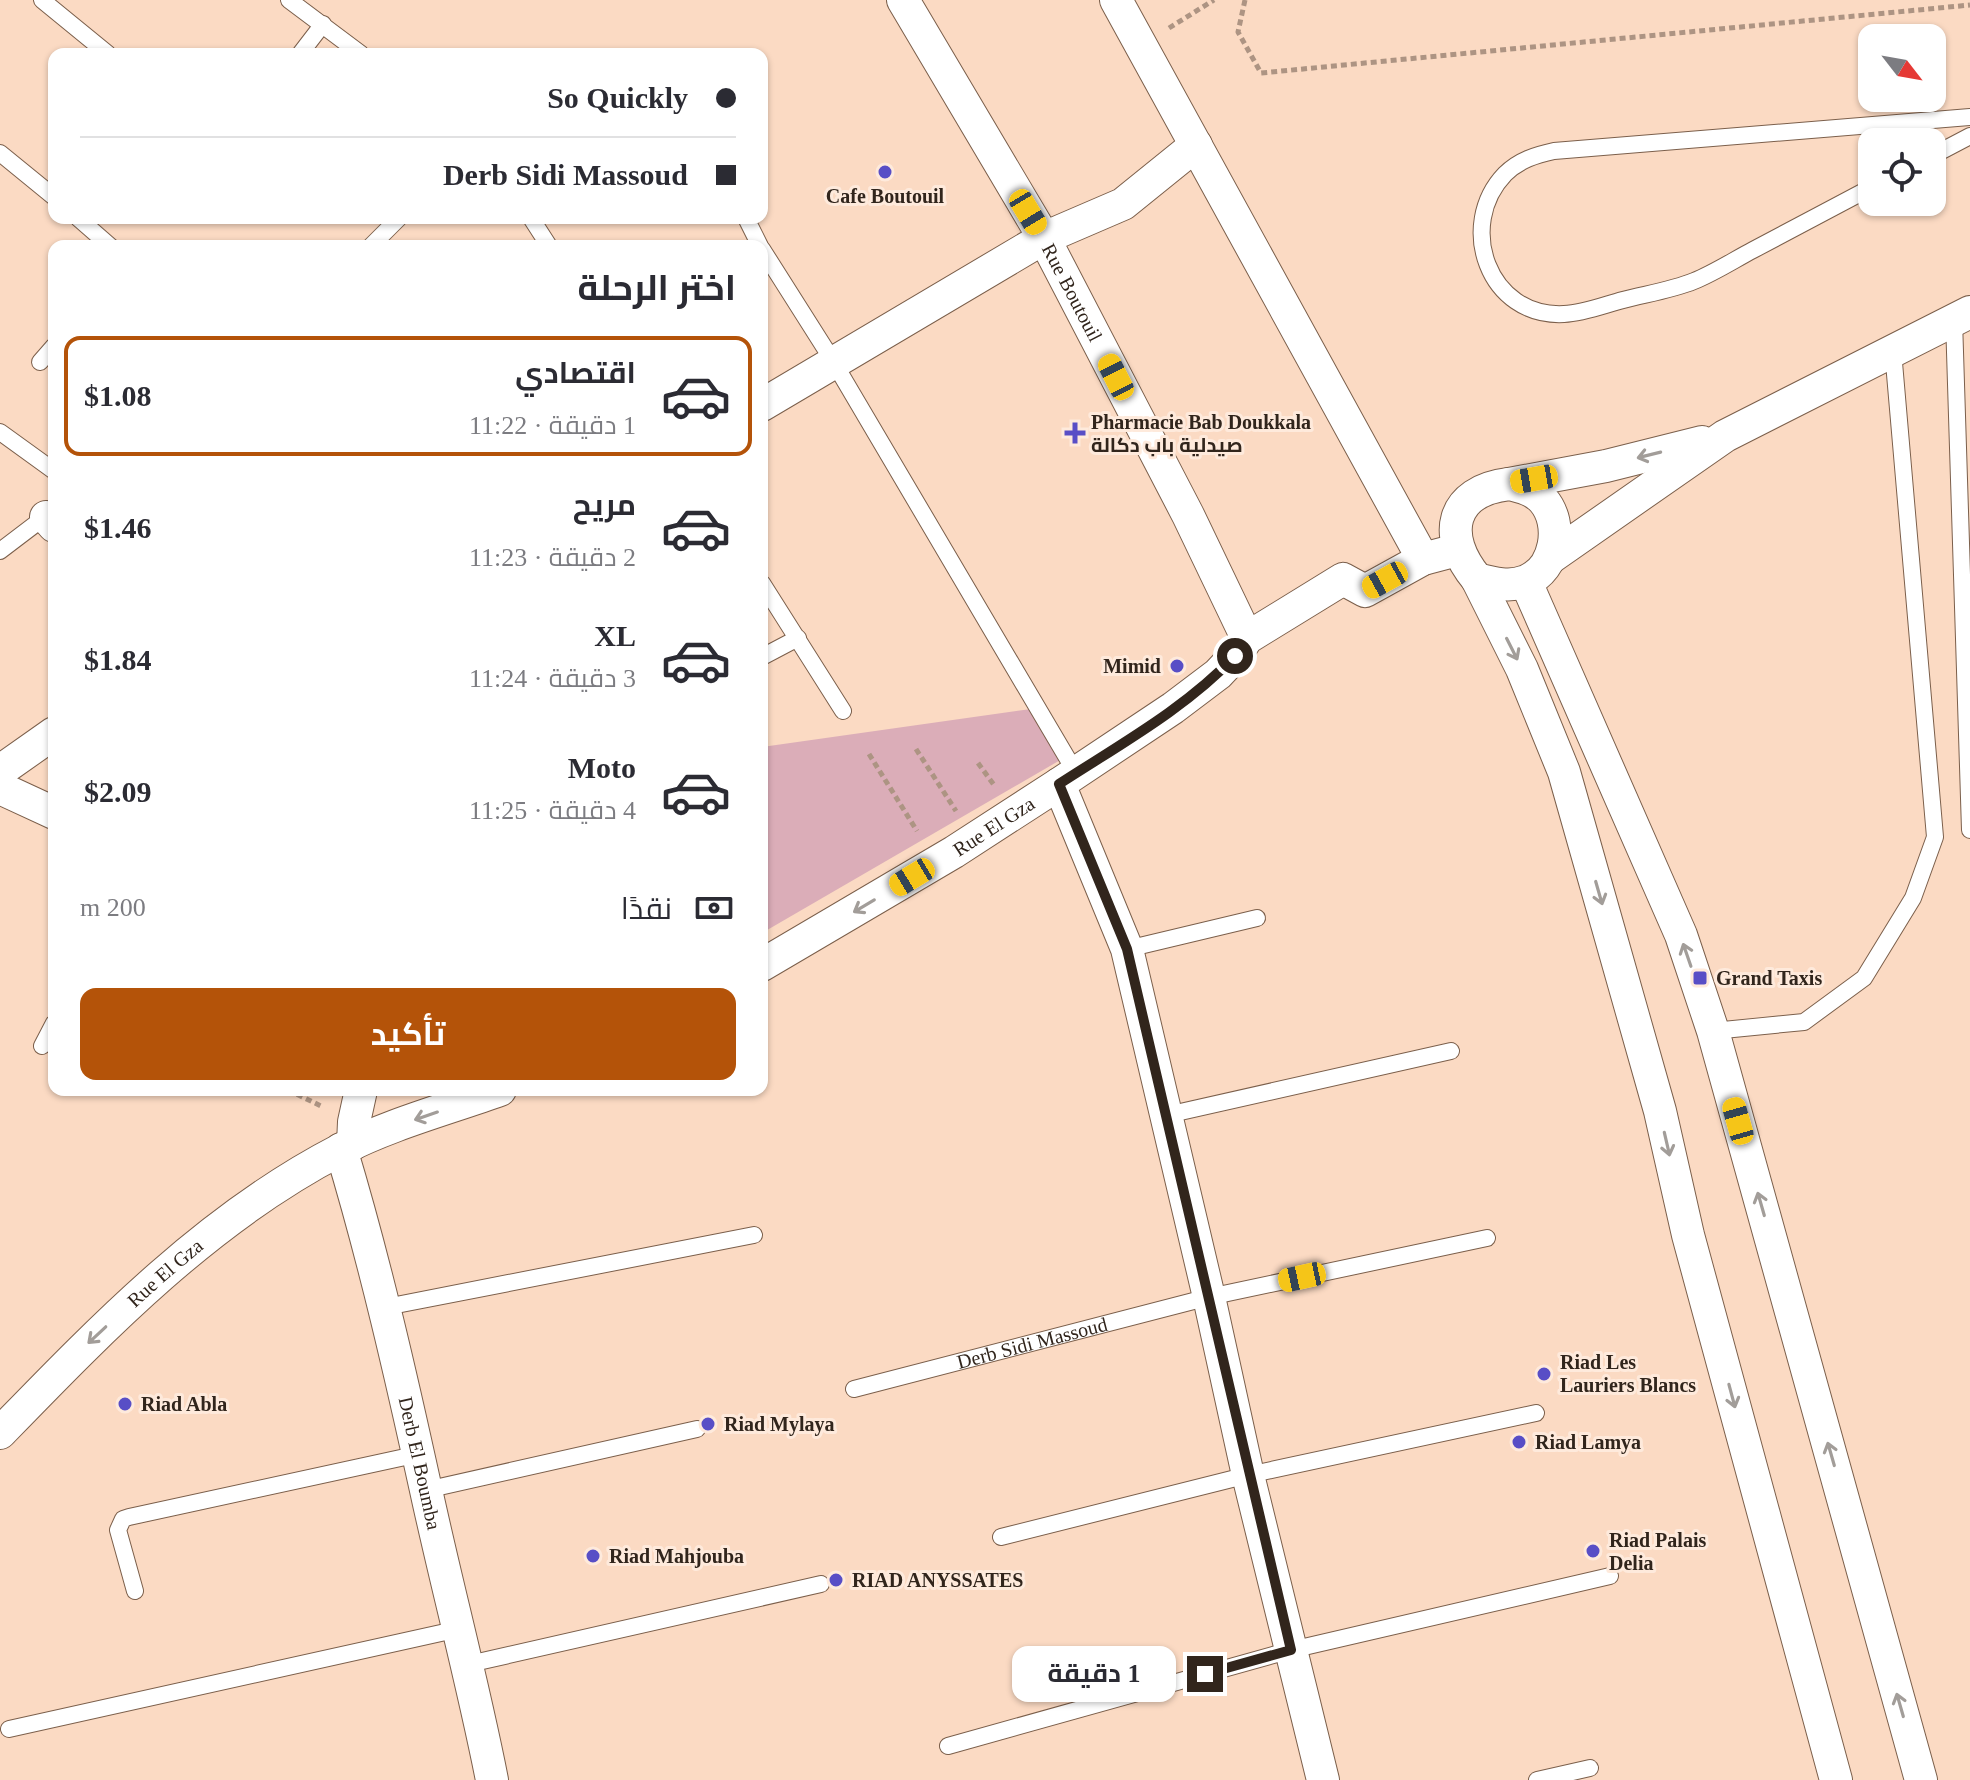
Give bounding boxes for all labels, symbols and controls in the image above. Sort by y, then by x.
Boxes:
north arrow [1858,24,1946,112]
map controls [1858,24,1946,216]
text: So Quickly [547,81,688,114]
button: locate [1858,128,1946,216]
text: Derb Sidi Massoud [443,158,688,191]
marker: Cafe Boutouil [876,163,894,181]
place label: Cafe Boutouil [826,185,945,207]
car [1005,185,1051,239]
street label: Rue Boutouil [1038,240,1107,345]
text: اختر الرحلة [577,268,736,308]
car [1094,350,1138,404]
text: اقتصادي [515,356,636,389]
icon: car [660,360,732,432]
text: $1.08 [84,379,152,412]
text: 1 دقيقة · 11:22 [469,411,636,440]
place label: Pharmacie Bab Doukkala صيدلية باب دكالة [1091,411,1311,457]
marker: Pharmacie Bab Doukkala صيدلية باب دكالة [1066,424,1084,442]
one-way arrow [1637,449,1663,464]
car [1508,463,1560,495]
text: مريح [573,488,636,521]
icon: car [660,492,732,564]
text: $1.46 [84,511,152,544]
text: 2 دقيقة · 11:23 [469,543,636,572]
car [1358,558,1412,602]
text: XL [594,619,636,652]
icon: car [660,624,732,696]
one-way arrow [1505,636,1520,660]
route start [1217,638,1253,674]
text: $1.84 [84,643,152,676]
place label: Mimid [1103,655,1161,677]
marker: Mimid [1168,657,1186,675]
text: 3 دقيقة · 11:24 [469,664,636,693]
text: Moto [568,751,636,784]
icon: car [660,756,732,828]
text: $2.09 [84,775,152,808]
street label: Rue El Gza [949,792,1038,861]
text: 4 دقيقة · 11:25 [469,796,636,825]
car [885,854,939,900]
one-way arrow [1592,880,1607,906]
icon: cash [692,886,736,930]
text: نقدًا [621,892,672,925]
text: 200 m [80,893,146,922]
one-way arrow [853,898,876,914]
one-way arrow [1679,942,1694,967]
place label: Grand Taxis [1716,967,1822,989]
marker: Grand Taxis [1691,969,1709,987]
button: تأكيد [80,988,736,1080]
car [1720,1095,1756,1147]
one-way arrow [414,1109,439,1124]
one-way arrow [1660,1131,1675,1156]
one-way arrow [1753,1191,1768,1217]
street label: Rue El Gza [123,1234,207,1311]
car [1276,1260,1328,1294]
street label: Derb Sidi Massoud [955,1313,1110,1373]
one-way arrow [87,1326,107,1345]
place label: Riad Les Lauriers Blancs [1560,1351,1696,1396]
marker: Riad Les Lauriers Blancs [1535,1365,1553,1383]
one-way arrow [1726,1382,1741,1408]
place label: Riad Abla [141,1393,227,1415]
marker: Riad Abla [116,1395,134,1413]
street label: Derb El Boumba [395,1395,446,1532]
place label: Riad Mylaya [724,1413,835,1436]
marker: Riad Mylaya [699,1415,717,1433]
place label: Riad Lamya [1535,1431,1641,1454]
marker: Riad Lamya [1510,1433,1528,1451]
one-way arrow [1822,1442,1837,1468]
place label: Riad Palais Delia [1609,1529,1706,1574]
marker: Riad Palais Delia [1584,1542,1602,1560]
place label: Riad Mahjouba [609,1545,744,1568]
marker: Riad Mahjouba [584,1547,602,1565]
place label: RIAD ANYSSATES [852,1569,1023,1591]
marker: RIAD ANYSSATES [827,1571,845,1589]
callout: 1 دقيقة [1013,1646,1177,1702]
route end [1187,1656,1223,1692]
text: 1 دقيقة [1047,1659,1141,1688]
one-way arrow [1892,1692,1907,1718]

